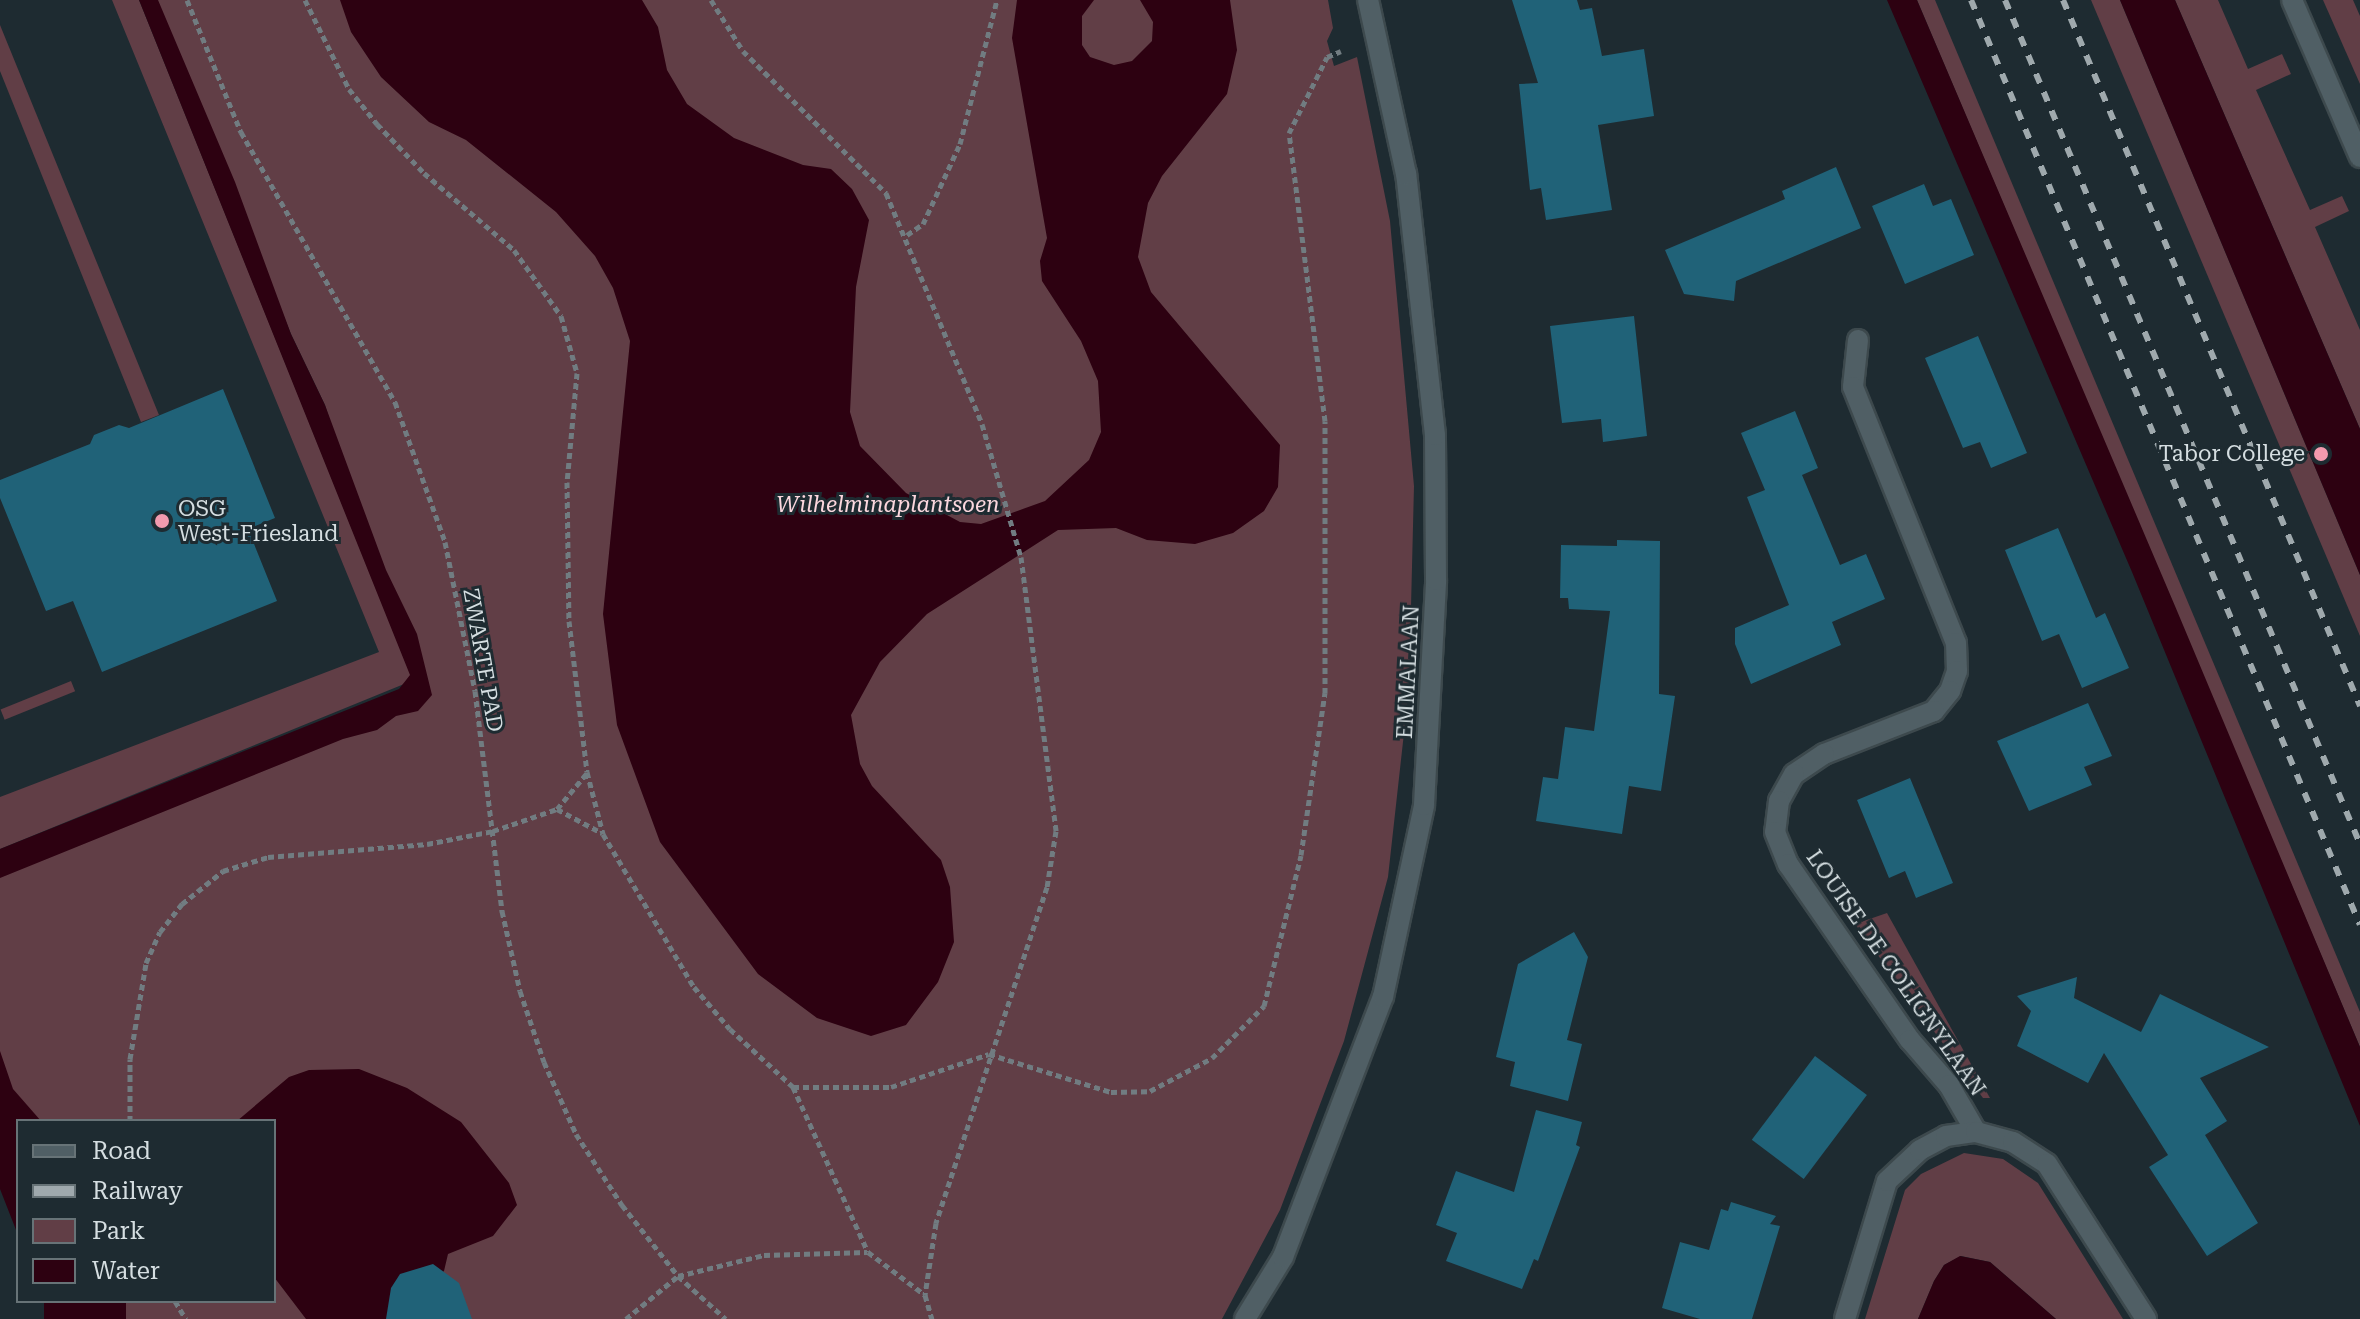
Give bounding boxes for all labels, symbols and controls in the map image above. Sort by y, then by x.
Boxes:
place label: Tabor College [2159,441,2305,467]
marker: Tabor College [2312,445,2330,463]
park label: Wilhelminaplantsoen [776,492,1000,518]
place label: OSG West-Friesland [178,495,338,546]
marker: OSG West-Friesland [153,512,171,530]
street label: ZWARTE PAD [457,586,509,734]
street label: EMMALAAN [1391,604,1425,740]
street label: LOUISE DE COLIGNYLAAN [1801,845,1991,1101]
legend [16,1119,276,1303]
text: Road [92,1137,151,1165]
text: Railway [92,1177,183,1205]
text: Park [92,1217,145,1245]
text: Water [92,1257,160,1285]

